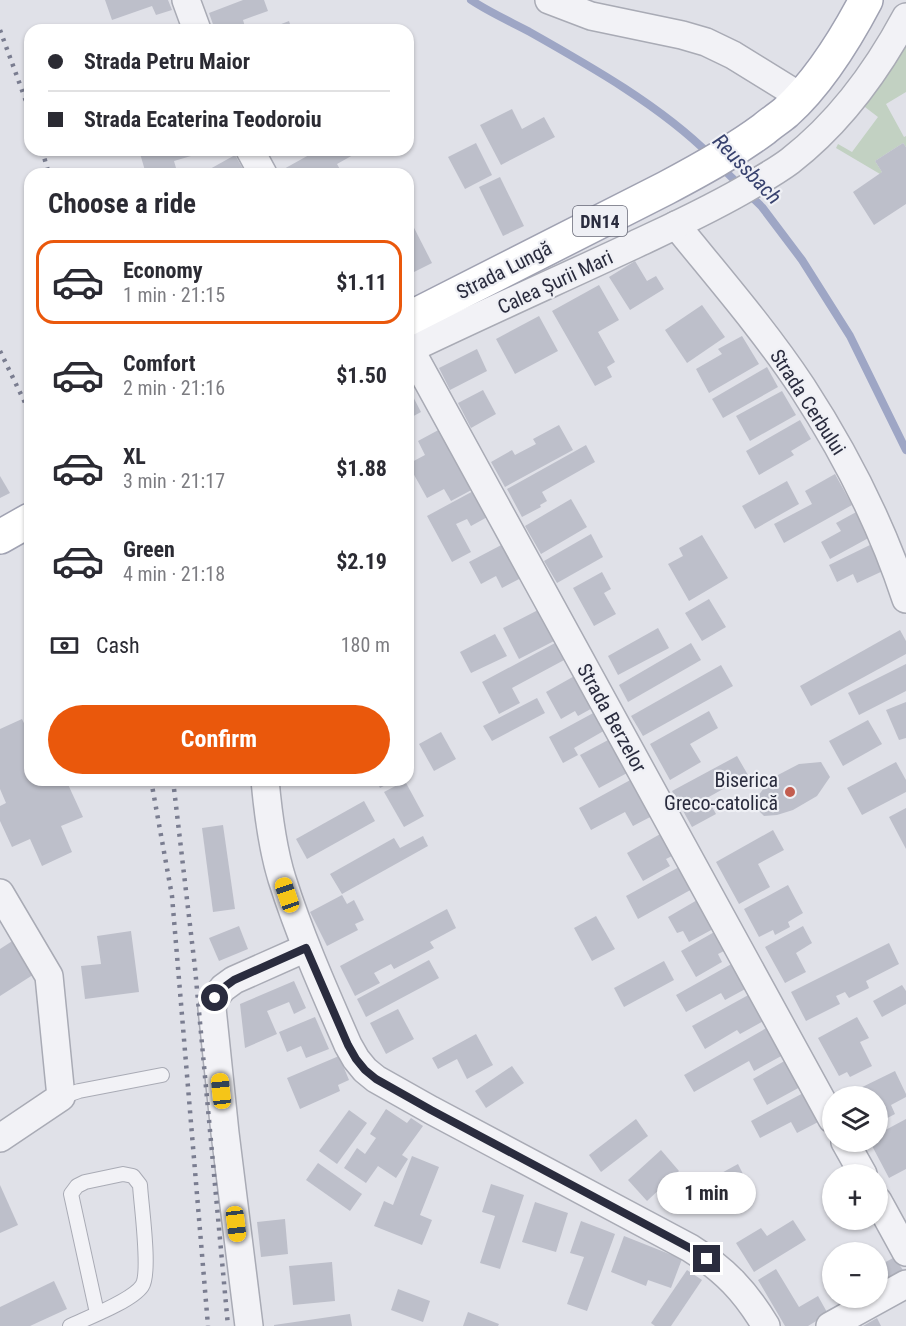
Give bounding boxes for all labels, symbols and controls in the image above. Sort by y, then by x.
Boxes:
text: Strada Petru Maior [84,49,250,74]
text: Strada Ecaterina Teodoroiu [84,107,322,132]
water label: Reussbach [708,129,786,209]
text: Choose a ride [48,188,196,220]
road number: DN14 [573,206,627,236]
street label: Strada Lungă [452,236,556,304]
street label: Calea Șurii Mari [494,245,616,319]
icon: car [51,255,105,309]
text: Economy [123,258,203,283]
text: $1.11 [336,270,387,295]
text: 1 min · 21:15 [123,283,225,307]
street label: Strada Cerbului [765,345,851,459]
icon: car [51,348,105,402]
text: Comfort [123,351,196,376]
text: $1.50 [336,363,387,388]
text: 2 min · 21:16 [123,376,225,400]
icon: car [51,441,105,495]
text: XL [123,444,146,469]
text: $1.88 [336,456,387,481]
text: 3 min · 21:17 [123,469,225,493]
icon: car [51,534,105,588]
text: Green [123,537,175,562]
text: $2.19 [336,549,387,574]
text: 4 min · 21:18 [123,562,225,586]
icon: cash [48,629,81,662]
text: Cash [96,633,140,658]
text: 180 m [341,633,390,657]
street label: Strada Berzelor [572,659,652,777]
button: Confirm [48,705,390,774]
place label: Biserica Greco-catolică [664,768,778,815]
marker: Biserica Greco-catolică [783,785,797,799]
car [273,875,301,915]
route start [201,984,228,1011]
car [210,1072,232,1110]
map controls [822,1086,888,1308]
button: layers [822,1086,888,1152]
button: + [822,1164,888,1230]
callout: 1 min [658,1172,756,1214]
text: 1 min [684,1181,729,1205]
car [225,1205,247,1243]
button: − [822,1242,888,1308]
route end [693,1245,720,1272]

